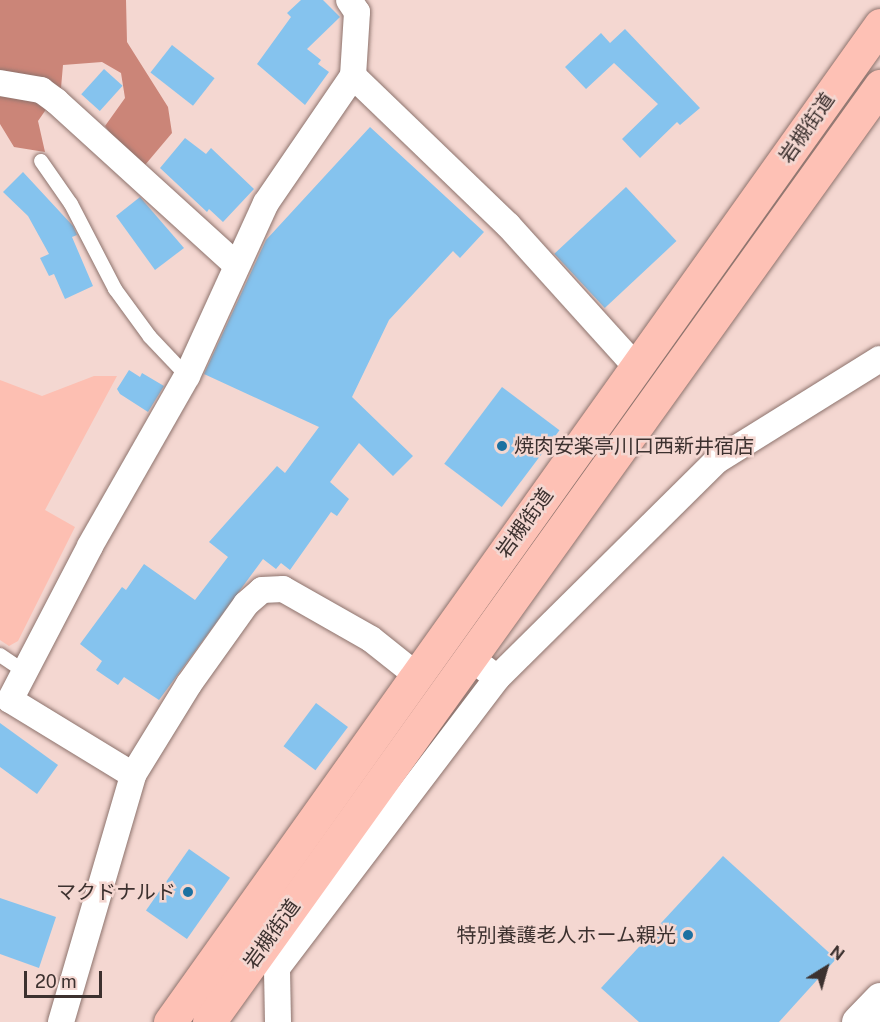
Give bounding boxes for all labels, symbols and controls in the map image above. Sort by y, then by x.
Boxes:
street label: 岩槻街道 [774,88,840,168]
place label: 焼肉安楽亭川口西新井宿店 [514,434,754,458]
marker: 焼肉安楽亭川口西新井宿店 [495,439,509,453]
street label: 岩槻街道 [492,484,558,562]
place label: マクドナルド [56,880,176,904]
marker: マクドナルド [181,885,195,899]
street label: 岩槻街道 [239,895,305,973]
place label: 特別養護老人ホーム親光 [456,923,676,947]
marker: 特別養護老人ホーム親光 [681,928,695,942]
north arrow [796,938,856,998]
text: N [826,942,848,965]
scale bar [27,959,105,997]
text: 20 m [35,971,77,992]

